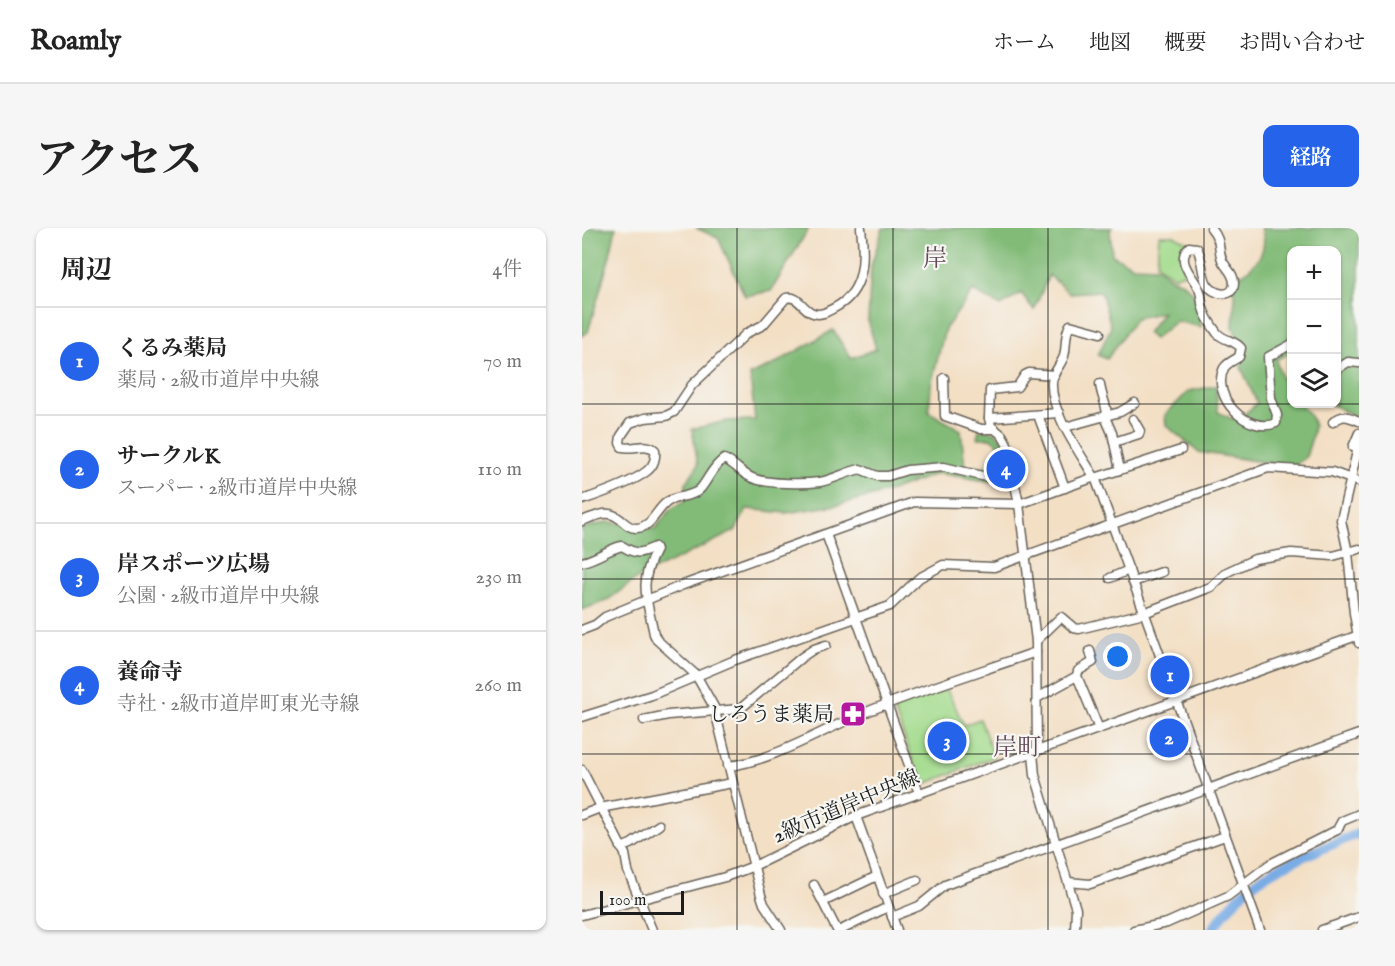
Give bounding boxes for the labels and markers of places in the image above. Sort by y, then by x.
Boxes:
pin: 4 [986,446,1026,492]
pin: 1 [1150,652,1190,698]
pharmacy icon: しろうま薬局 [838,699,868,729]
place label: しろうま薬局 [708,702,834,729]
pin: 2 [1150,716,1188,760]
pin: 3 [928,718,967,764]

